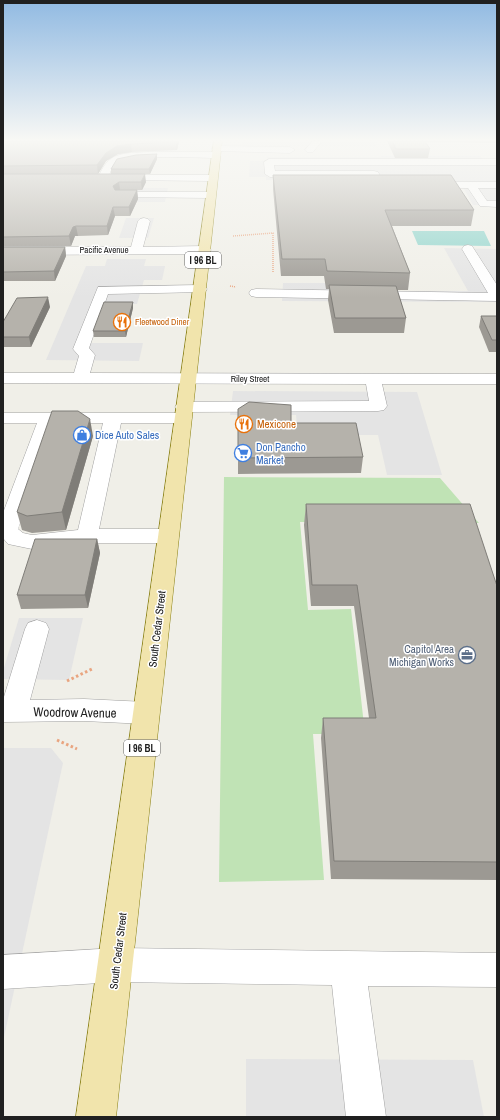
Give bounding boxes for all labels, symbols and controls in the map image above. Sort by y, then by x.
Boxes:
street label: Pacific Avenue [79,244,129,256]
road number: I 96 BL [185,252,221,268]
restaurant icon: Fleetwood Diner [112,312,132,332]
place label: Fleetwood Diner [135,316,190,328]
street label: Riley Street [231,373,269,385]
restaurant icon: Mexicone [234,414,254,434]
place label: Mexicone [257,417,296,431]
shop icon: Dice Auto Sales [72,425,92,445]
place label: Dice Auto Sales [95,428,160,442]
place label: Don Pancho Market [256,440,306,467]
supermarket icon: Don Pancho Market [233,443,253,463]
street label: South Cedar Street [145,589,169,668]
place label: Capitol Area Michigan Works [389,642,454,669]
office icon: Capitol Area Michigan Works [457,645,477,665]
street label: Woodrow Avenue [33,703,117,722]
road number: I 96 BL [124,740,160,756]
street label: South Cedar Street [106,911,130,990]

